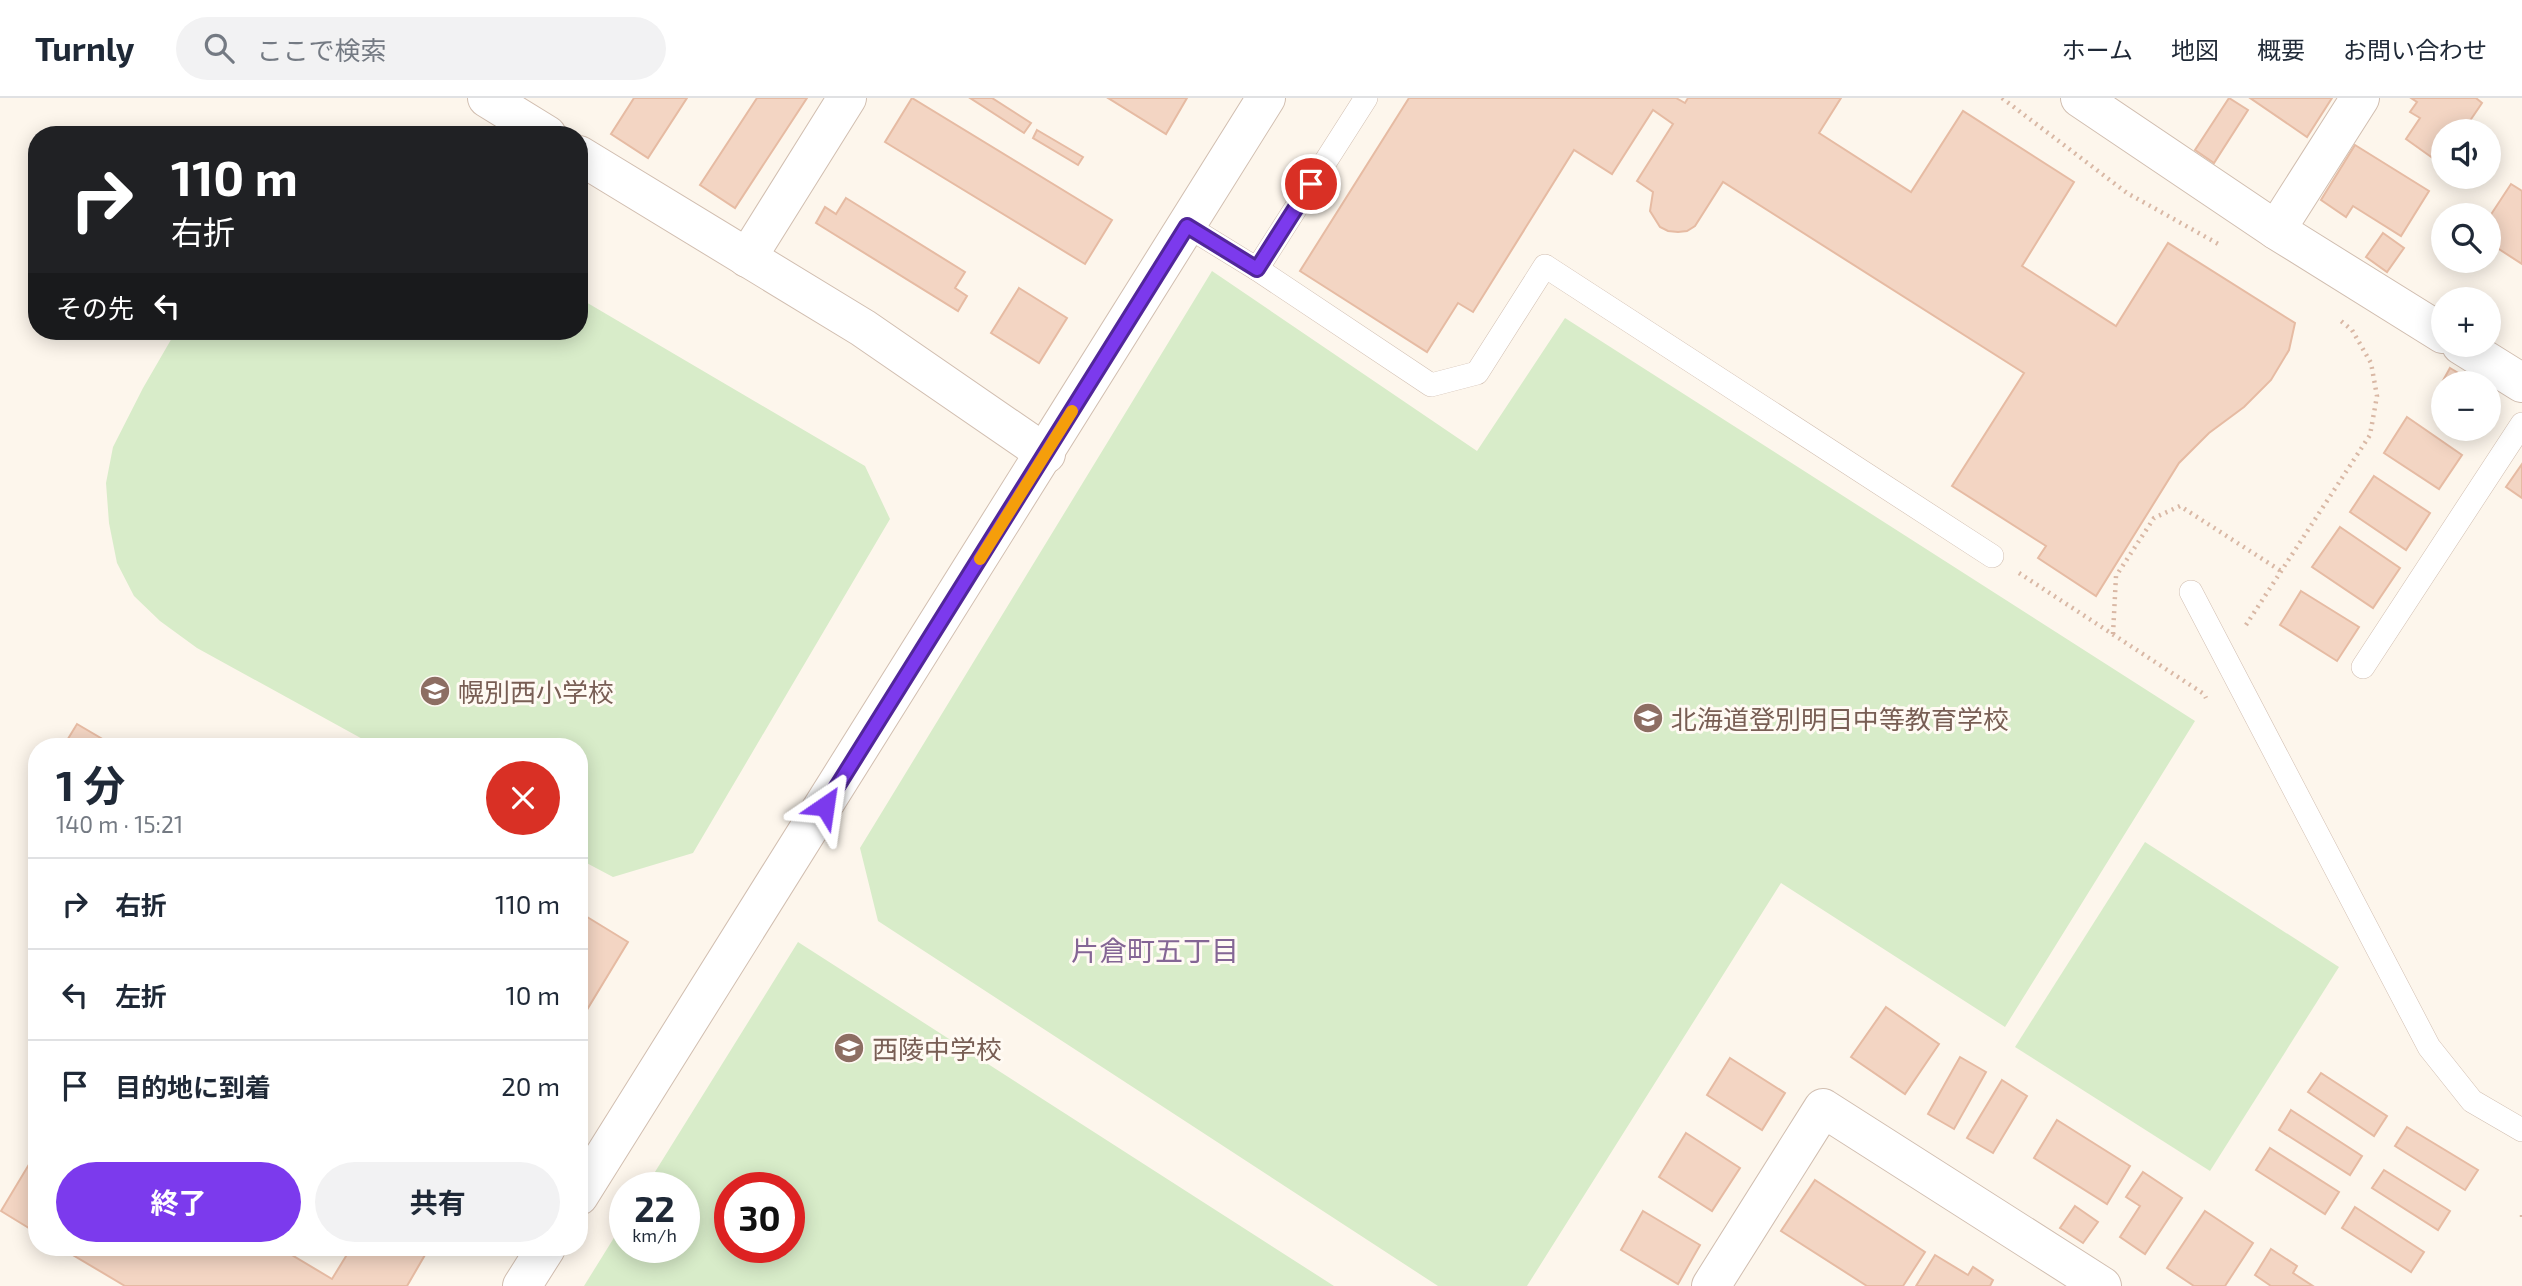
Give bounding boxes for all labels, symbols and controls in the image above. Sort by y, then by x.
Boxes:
search box [176,17,666,80]
text: Turnly [35,28,134,68]
icon: search [200,29,238,67]
text: ここで検索 [256,34,386,65]
text: ホーム [2062,35,2133,64]
text: 地図 [2171,35,2219,64]
text: 概要 [2257,35,2305,64]
text: お問い合わせ [2343,35,2487,64]
map controls [2431,119,2501,441]
button: sound [2431,119,2501,189]
text: 110 m [171,147,298,206]
icon: right [56,154,147,245]
pin [1281,154,1341,214]
icon: arrive [1292,165,1330,203]
button: search [2431,203,2501,273]
text: 右折 [171,212,235,250]
icon: left [148,287,186,325]
button: + [2431,287,2501,357]
text: その先 [56,292,134,323]
button: − [2431,371,2501,441]
school or university icon: 幌別西小学校 [418,674,452,708]
place label: 幌別西小学校 [458,676,614,707]
school or university icon: 北海道登別明日中等教育学校 [1631,701,1665,735]
place label: 北海道登別明日中等教育学校 [1671,703,2009,734]
text: 1 分 [56,759,125,809]
button: close [486,761,560,835]
position arrow [788,769,862,843]
text: 140 m · 15:21 [56,810,183,838]
icon: right [56,885,94,923]
text: 110 m [495,888,560,919]
text: 右折 [115,889,167,920]
district label: 片倉町五丁目 [1071,933,1239,967]
icon: left [56,976,94,1014]
text: 10 m [505,979,560,1010]
text: 左折 [115,980,167,1011]
school or university icon: 西陵中学校 [832,1031,866,1065]
place label: 西陵中学校 [872,1033,1002,1064]
icon: arrive [56,1067,94,1105]
text: 20 m [501,1070,560,1101]
text: 目的地に到着 [115,1071,271,1102]
button: 終了 [56,1162,301,1242]
button: 共有 [315,1162,560,1242]
speed limit sign: 30 [714,1172,805,1263]
text: 22 [634,1187,675,1229]
text: km/h [632,1224,677,1246]

